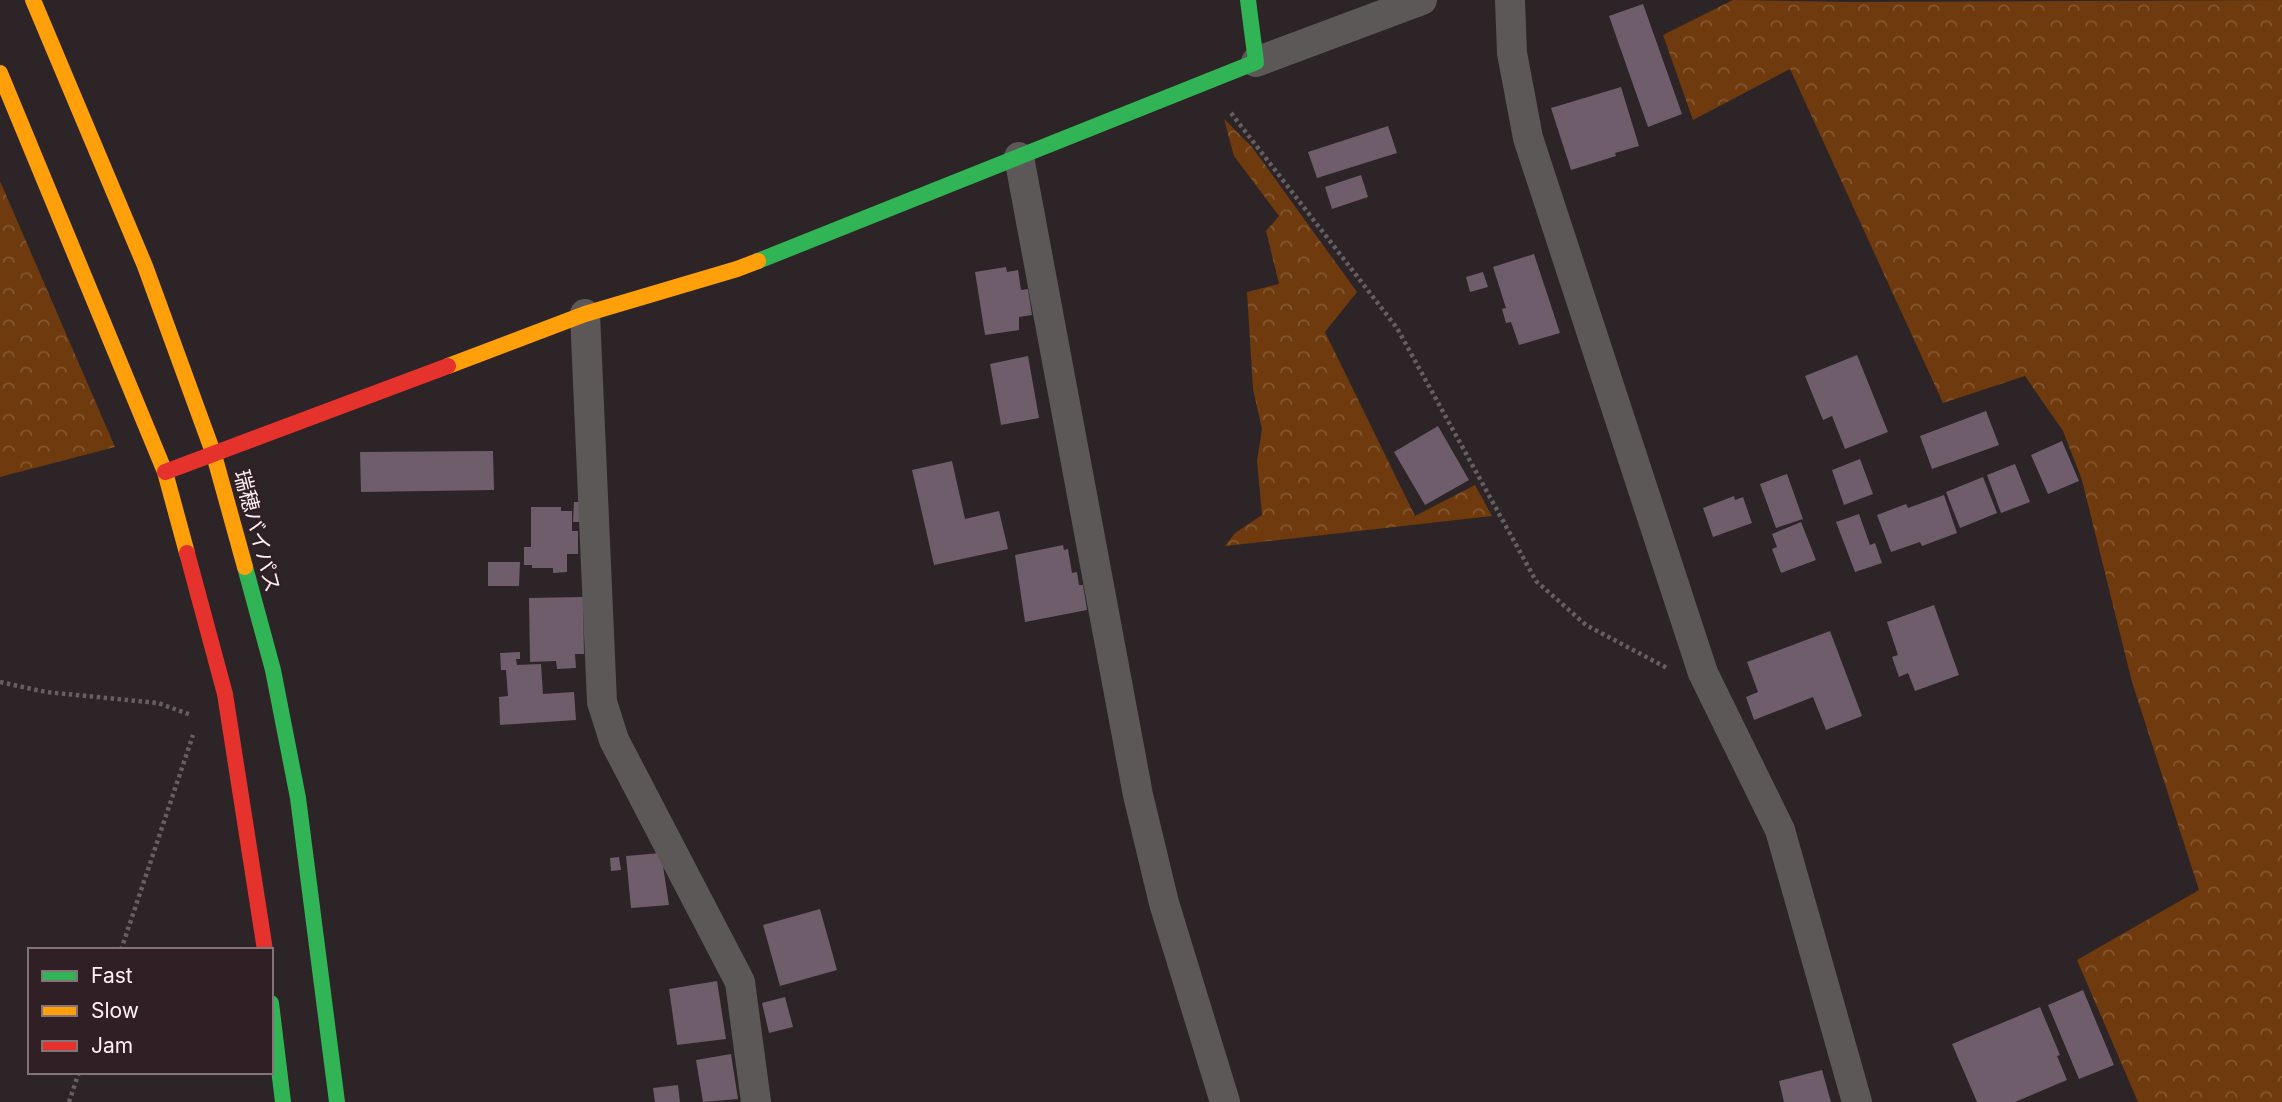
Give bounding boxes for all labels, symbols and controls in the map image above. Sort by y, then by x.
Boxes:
street label: 瑞穂バイパス [229,467,286,595]
legend [28,948,273,1074]
text: Fast [91,963,133,988]
text: Slow [91,998,139,1023]
text: Jam [91,1033,133,1058]

